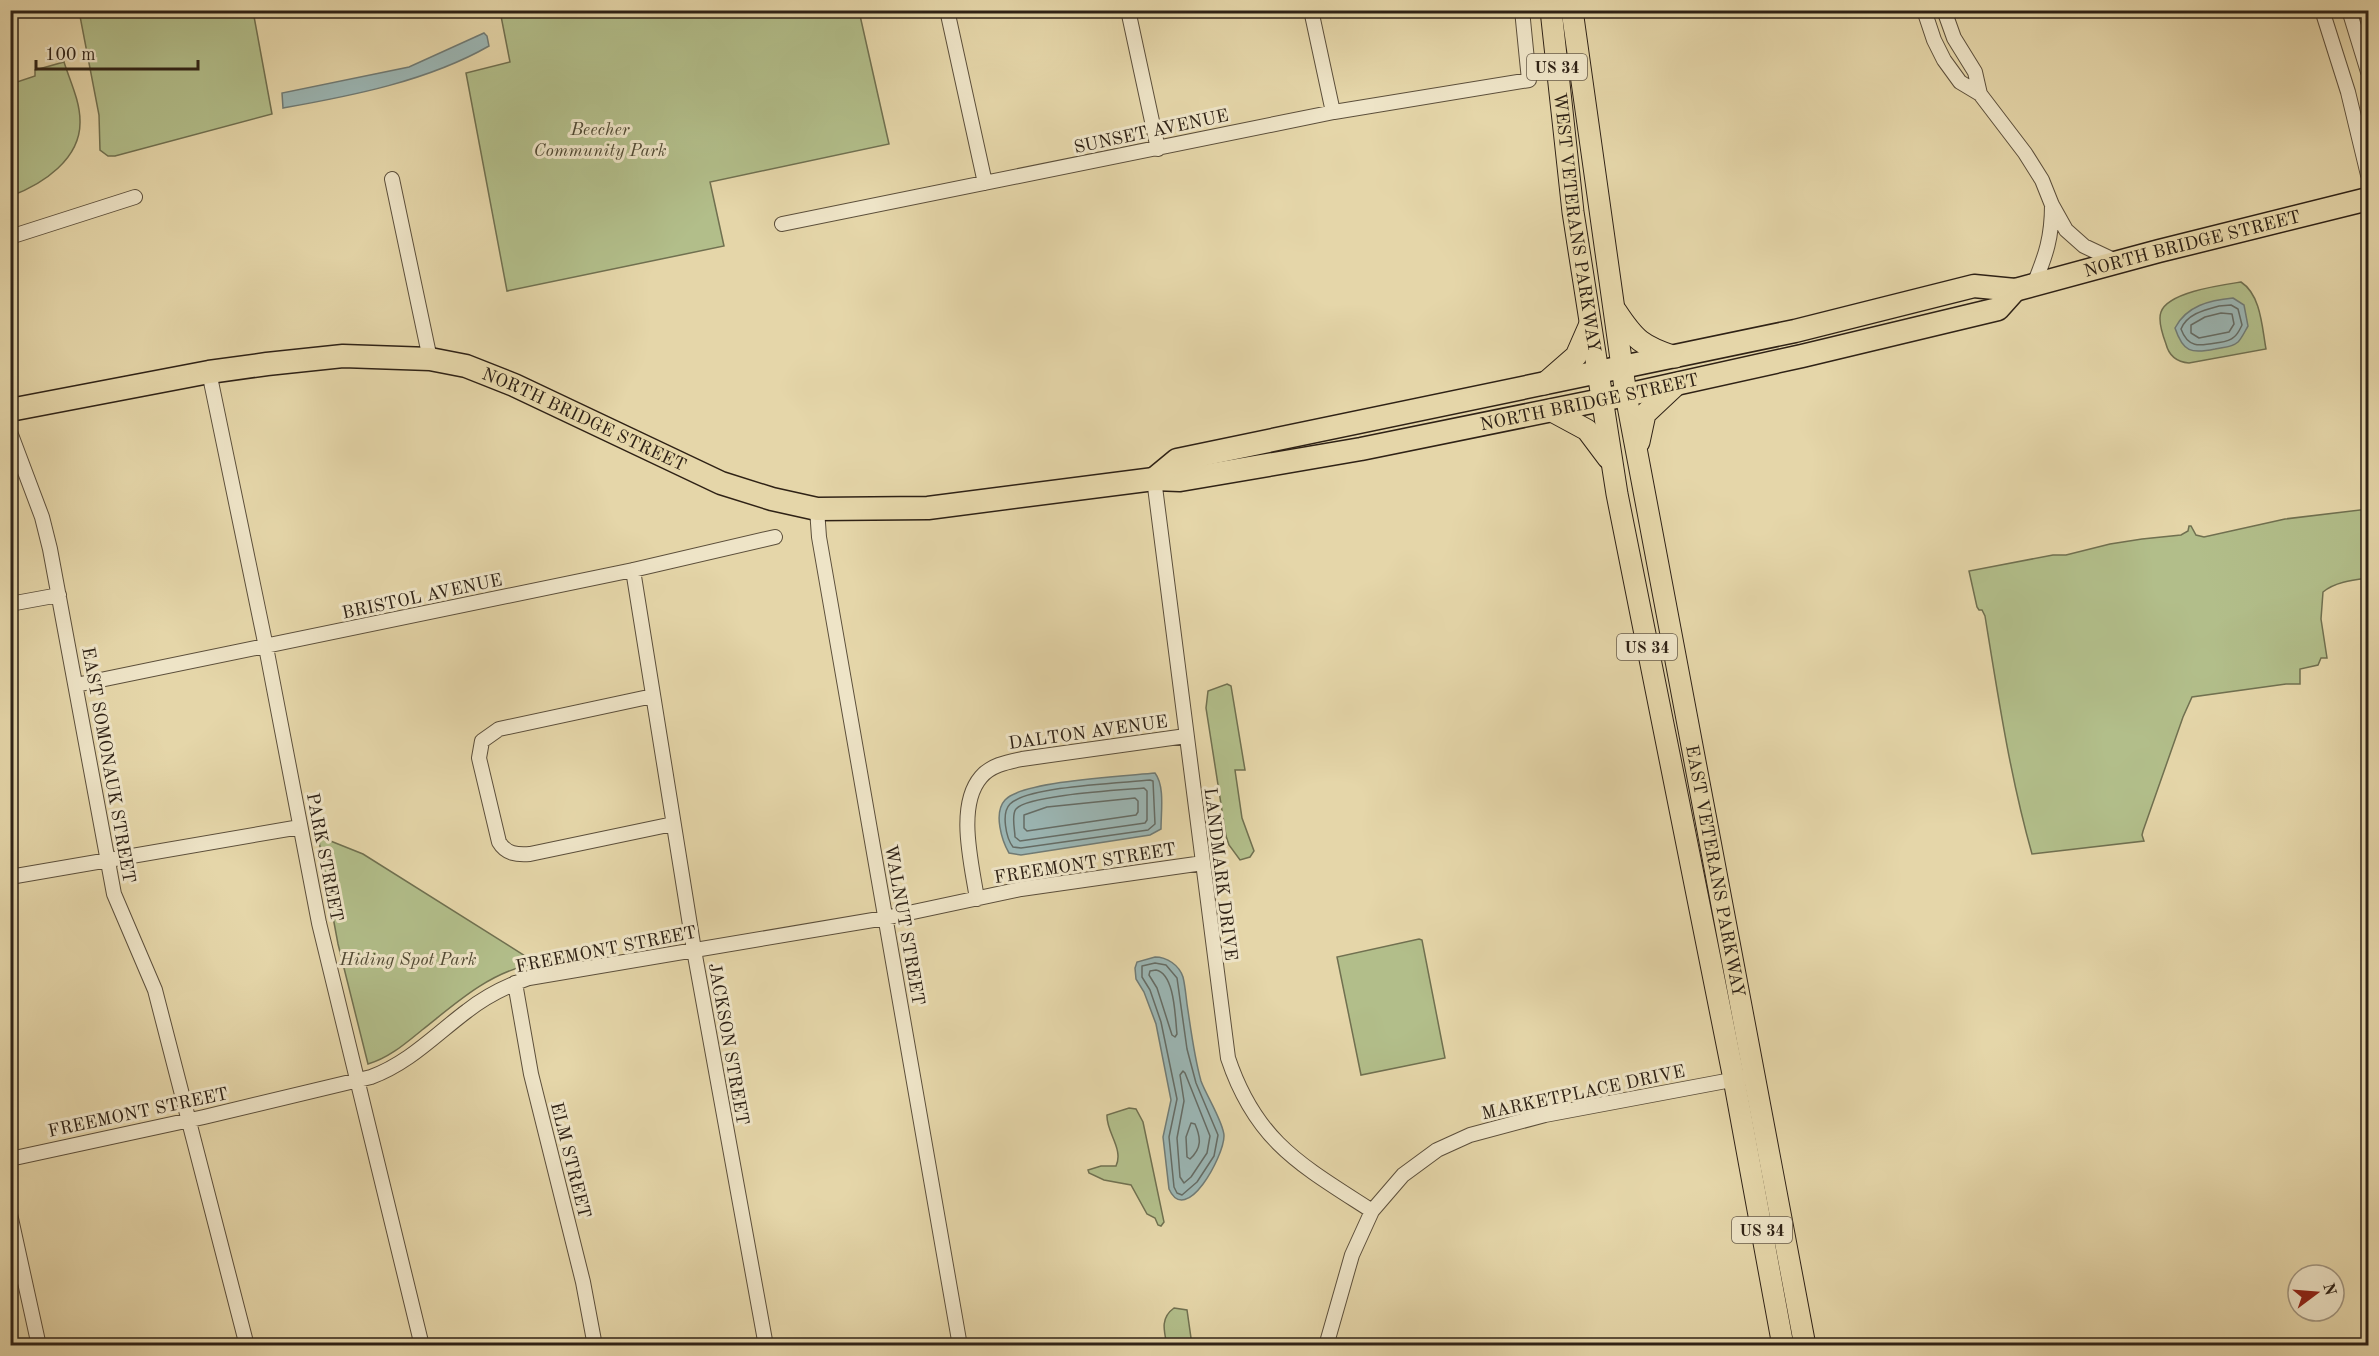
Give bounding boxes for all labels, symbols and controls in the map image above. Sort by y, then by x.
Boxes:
scale bar [36,33,198,71]
text: 100 m [45,46,96,64]
road number: US 34 [1527,54,1587,80]
street label: WEST VETERANS PARKWAY [1550,92,1603,353]
street label: SUNSET AVENUE [1072,107,1230,157]
park label: Beecher Community Park [533,121,667,160]
street label: NORTH BRIDGE STREET [2082,208,2303,281]
street label: NORTH BRIDGE STREET [479,365,689,475]
street label: NORTH BRIDGE STREET [1478,371,1700,435]
street label: BRISTOL AVENUE [340,571,504,623]
road number: US 34 [1617,634,1677,660]
street label: EAST SOMONAUK STREET [78,646,138,885]
street label: DALTON AVENUE [1007,713,1169,753]
street label: EAST VETERANS PARKWAY [1682,744,1747,999]
street label: LANDMARK DRIVE [1200,786,1240,962]
street label: PARK STREET [303,791,345,923]
street label: FREEMONT STREET [993,841,1177,887]
street label: WALNUT STREET [881,843,927,1007]
street label: FREEMONT STREET [514,924,698,976]
park label: Hiding Spot Park [338,951,477,969]
street label: JACKSON STREET [705,962,751,1127]
street label: MARKETPLACE DRIVE [1480,1063,1687,1123]
street label: FREEMONT STREET [46,1085,230,1141]
street label: ELM STREET [547,1100,593,1220]
road number: US 34 [1732,1217,1792,1243]
north arrow [2286,1263,2346,1323]
text: N [2319,1281,2338,1298]

